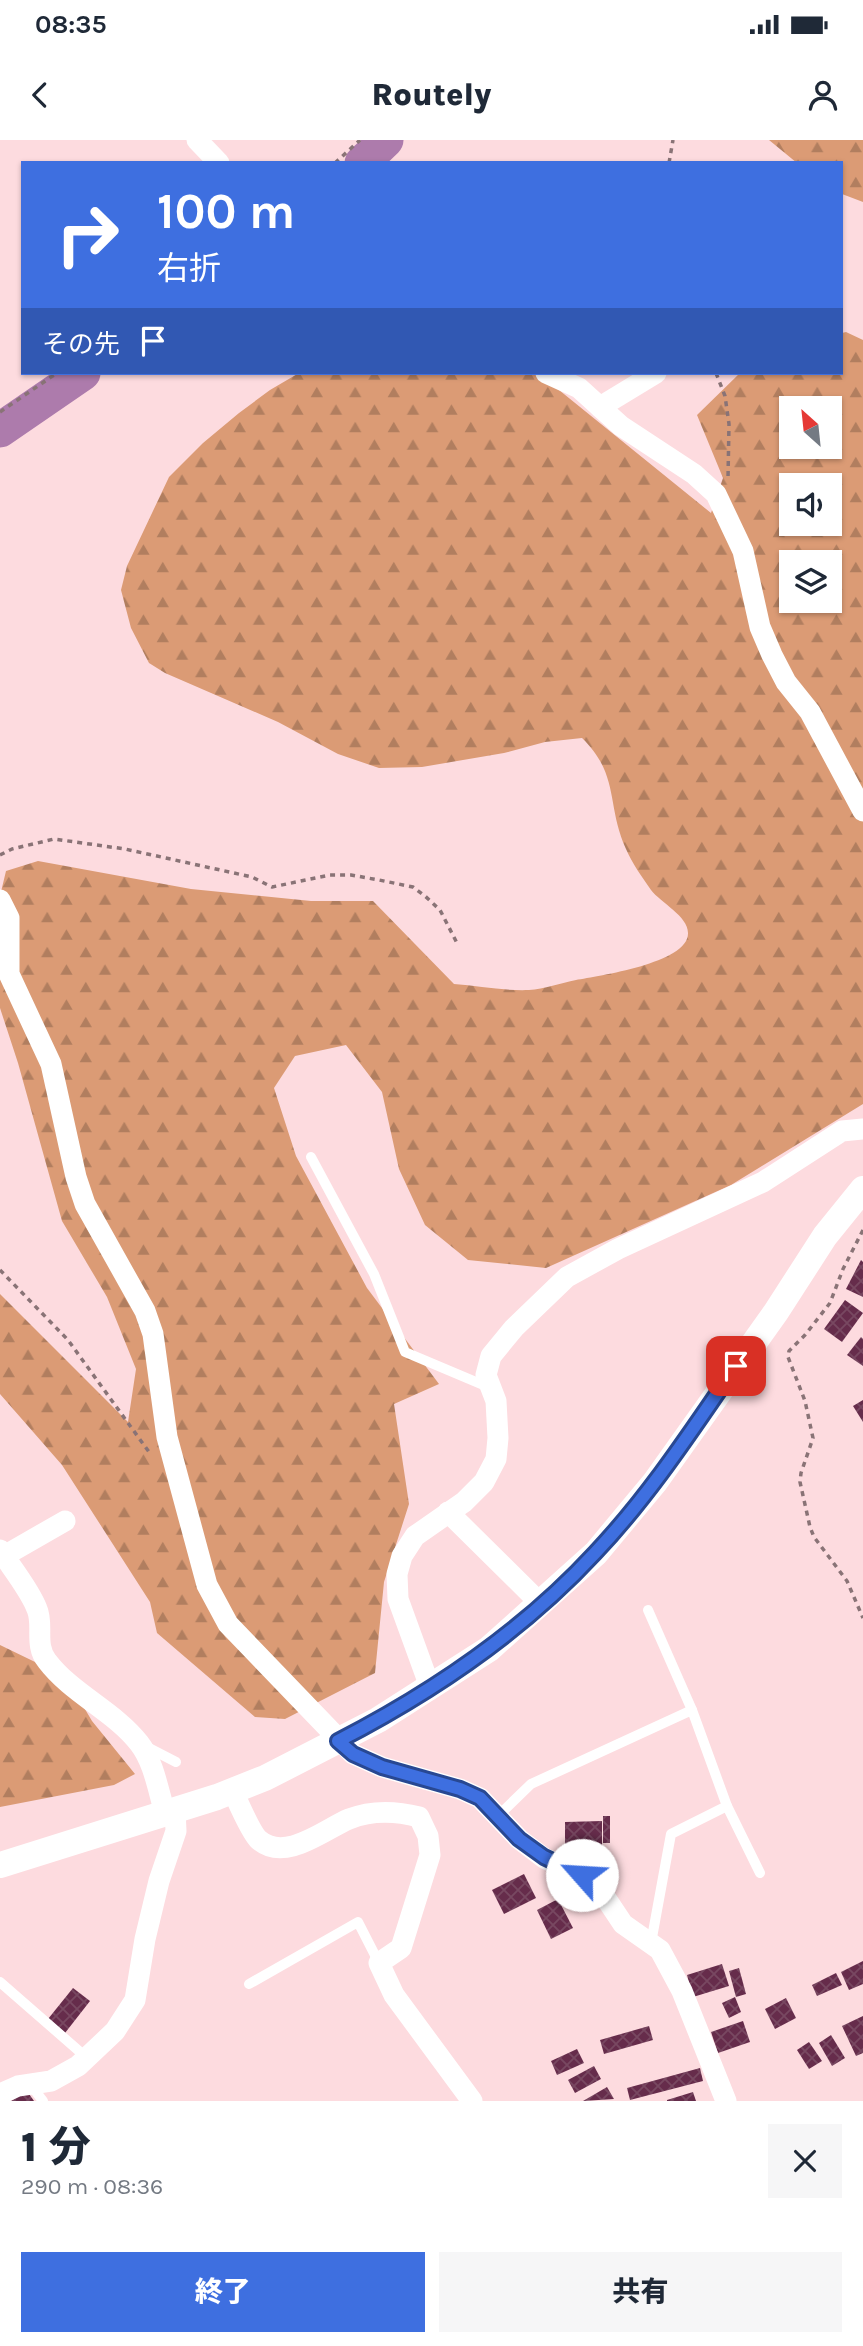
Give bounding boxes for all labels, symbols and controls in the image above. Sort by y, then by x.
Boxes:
text: 08:35 [35,9,107,40]
icon: back [21,76,59,114]
text: Routely [372,76,491,113]
icon: person [804,76,842,114]
text: 100 m [157,183,295,240]
icon: right [42,189,133,280]
text: 右折 [157,250,221,287]
icon: arrive [134,322,172,360]
text: その先 [42,329,120,360]
north arrow [779,396,842,458]
map controls [779,396,842,613]
button: sound [779,473,842,536]
button: layers [779,550,842,613]
pin [706,1336,766,1396]
icon: arrive [717,1347,755,1385]
position arrow [545,1838,619,1912]
text: 1 分 [21,2122,90,2172]
button: close [768,2124,842,2198]
text: 290 m · 08:36 [21,2173,163,2200]
button: 終了 [21,2252,425,2332]
button: 共有 [439,2252,842,2332]

